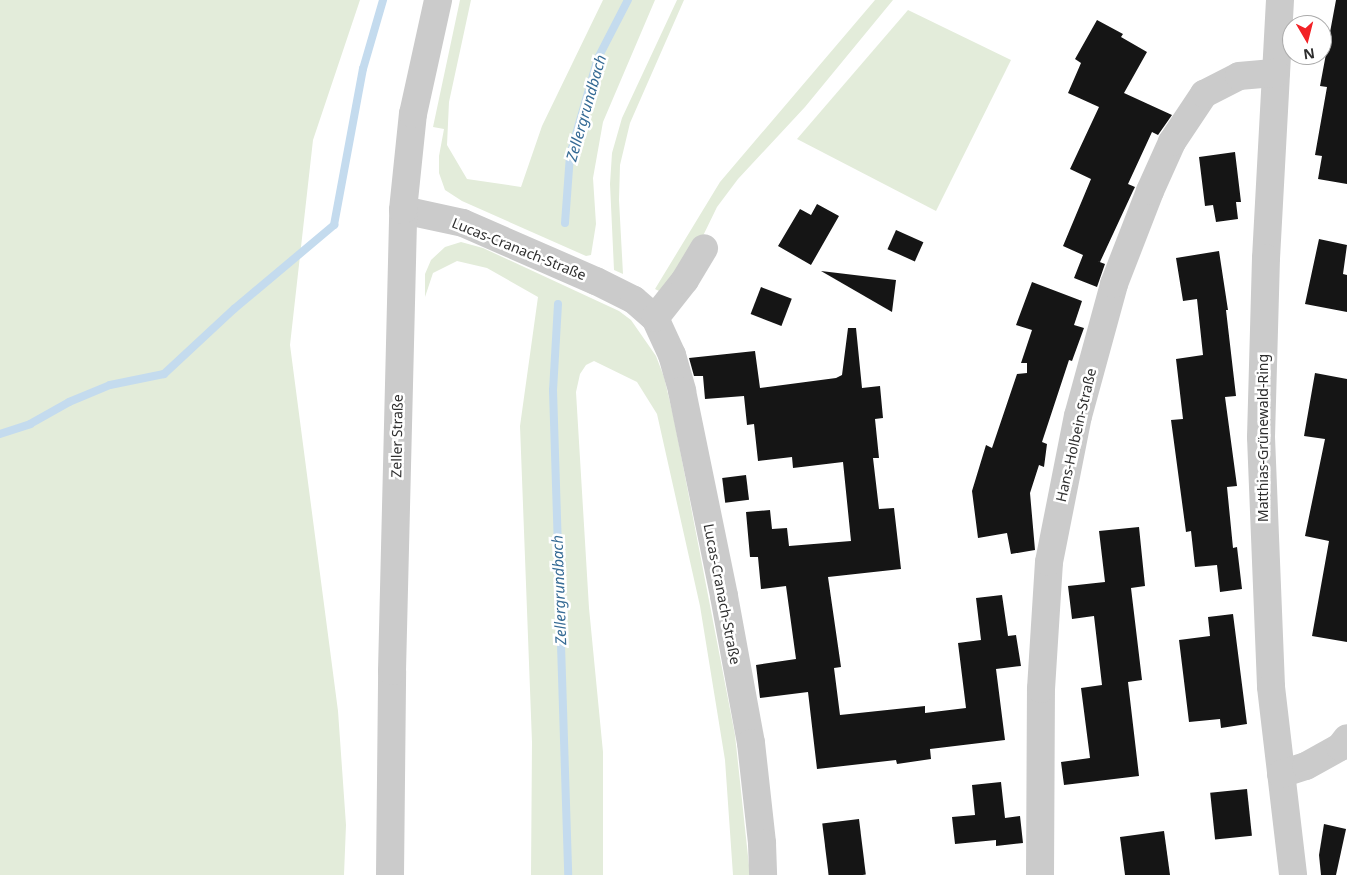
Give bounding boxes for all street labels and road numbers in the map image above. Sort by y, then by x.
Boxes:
street label: Lucas-Cranach-Straße [449,214,589,284]
street label: Matthias-Grünewald-Ring [1255,354,1271,522]
street label: Hans-Holbein-Straße [1052,367,1100,503]
street label: Zeller Straße [388,394,406,478]
street label: Lucas-Cranach-Straße [700,522,744,666]

